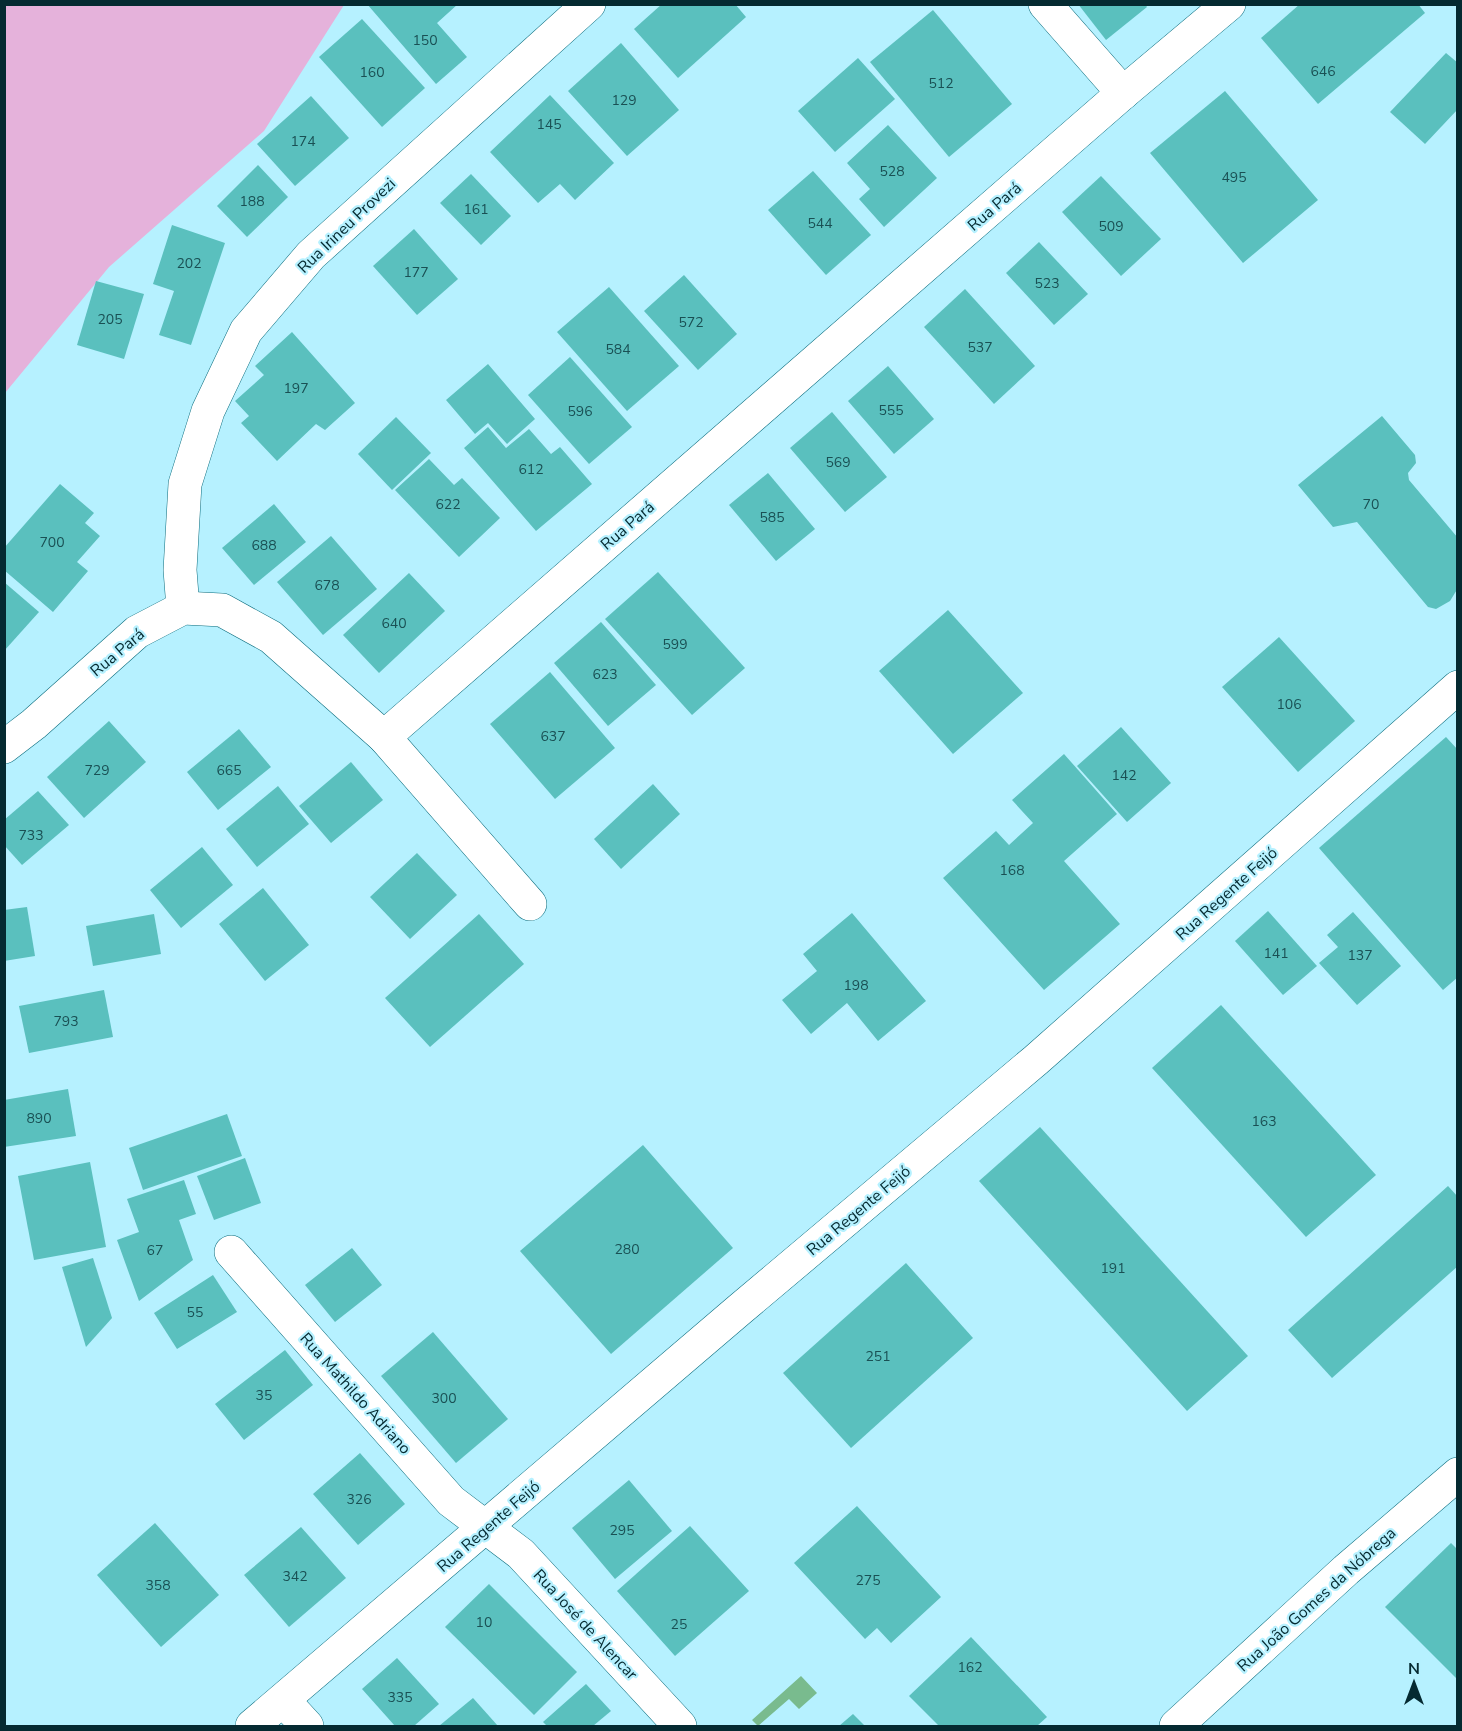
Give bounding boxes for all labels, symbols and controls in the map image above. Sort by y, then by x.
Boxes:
house number: 150 [412,31,438,50]
house number: 646 [1310,62,1336,81]
house number: 160 [359,63,385,82]
house number: 512 [928,74,954,93]
house number: 129 [611,91,637,110]
house number: 145 [536,115,562,134]
house number: 174 [290,132,316,151]
house number: 528 [879,162,905,181]
house number: 495 [1221,168,1247,187]
street label: Rua Irineu Provezi [293,173,401,278]
street label: Rua Pará [963,177,1026,236]
house number: 188 [239,192,265,211]
house number: 161 [463,200,489,219]
house number: 544 [807,214,833,233]
house number: 509 [1098,217,1124,236]
house number: 202 [176,254,202,273]
house number: 177 [403,263,429,282]
house number: 523 [1034,274,1060,293]
house number: 205 [97,310,123,329]
house number: 572 [678,313,704,332]
house number: 537 [967,338,993,357]
house number: 584 [605,340,631,359]
house number: 197 [283,379,309,398]
house number: 555 [878,401,904,420]
house number: 596 [567,402,593,421]
house number: 569 [825,453,851,472]
house number: 612 [518,460,544,479]
house number: 622 [435,495,461,514]
house number: 70 [1363,495,1379,514]
street label: Rua Pará [596,496,659,555]
house number: 585 [759,508,785,527]
house number: 700 [39,533,65,552]
house number: 688 [251,536,277,555]
house number: 678 [314,576,340,595]
house number: 640 [381,614,407,633]
street label: Rua Pará [86,624,149,682]
house number: 599 [662,635,688,654]
house number: 623 [592,665,618,684]
house number: 106 [1276,695,1302,714]
house number: 637 [540,727,566,746]
house number: 729 [84,761,110,780]
house number: 665 [216,761,242,780]
house number: 142 [1111,766,1137,785]
house number: 733 [18,826,44,845]
street label: Rua Regente Feijó [1171,842,1282,945]
house number: 168 [999,861,1025,880]
house number: 141 [1263,944,1289,963]
house number: 137 [1347,946,1373,965]
house number: 198 [843,976,869,995]
house number: 793 [53,1012,79,1031]
house number: 890 [26,1109,52,1128]
house number: 163 [1251,1112,1277,1131]
street label: Rua Regente Feijó [802,1161,915,1261]
house number: 280 [614,1240,640,1259]
house number: 67 [147,1241,163,1260]
house number: 191 [1100,1259,1126,1278]
house number: 55 [187,1303,203,1322]
street label: Rua Mathildo Adriano [295,1328,416,1459]
house number: 251 [865,1347,891,1366]
house number: 35 [256,1386,272,1405]
house number: 300 [431,1389,457,1408]
street label: Rua Regente Feijó [432,1476,545,1578]
house number: 326 [346,1490,372,1509]
house number: 295 [609,1521,635,1540]
street label: Rua João Gomes da Nóbrega [1233,1523,1401,1677]
street label: Rua José de Alencar [528,1564,643,1685]
house number: 342 [282,1567,308,1586]
house number: 275 [855,1571,881,1590]
house number: 358 [145,1576,171,1595]
house number: 10 [476,1613,492,1632]
house number: 25 [671,1615,687,1634]
north arrow [1384,1653,1444,1713]
house number: 162 [957,1658,983,1677]
text: N [1408,1658,1420,1680]
house number: 335 [387,1688,413,1707]

